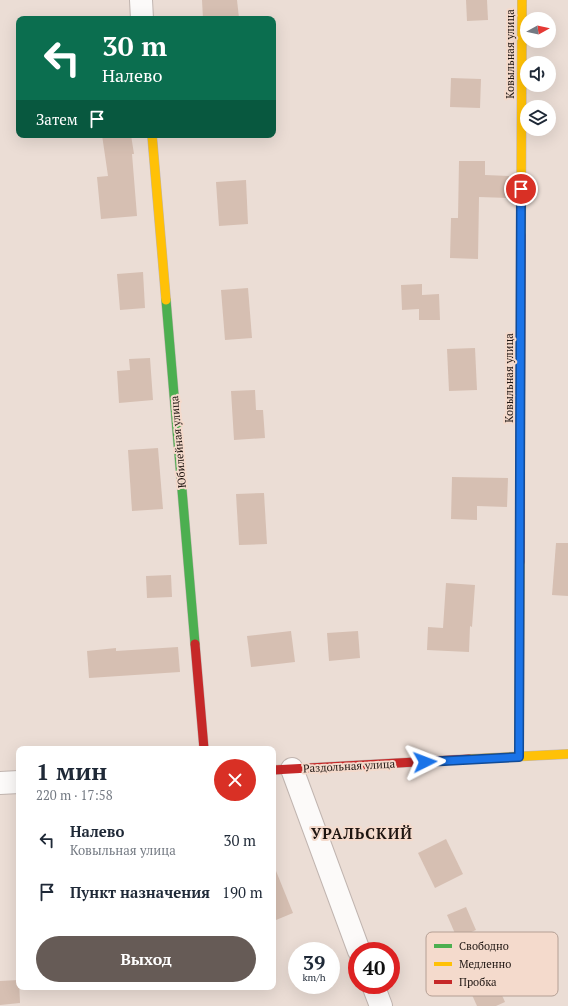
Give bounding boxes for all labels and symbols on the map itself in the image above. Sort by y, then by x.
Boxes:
street label: Ковыльная улица [503,9,517,99]
north arrow [520,12,556,48]
pin [504,172,538,206]
street label: Ковыльная улица [502,333,516,423]
street label: Юбилейная улица [167,395,189,489]
position arrow [404,741,446,783]
street label: Раздольная улица [303,757,396,775]
district label: УРАЛЬСКИЙ [311,823,413,843]
legend [426,932,558,996]
text: Свободно [459,939,509,953]
speed limit sign: 40 [348,942,400,994]
text: Медленно [459,957,511,971]
text: Пробка [459,975,497,989]

